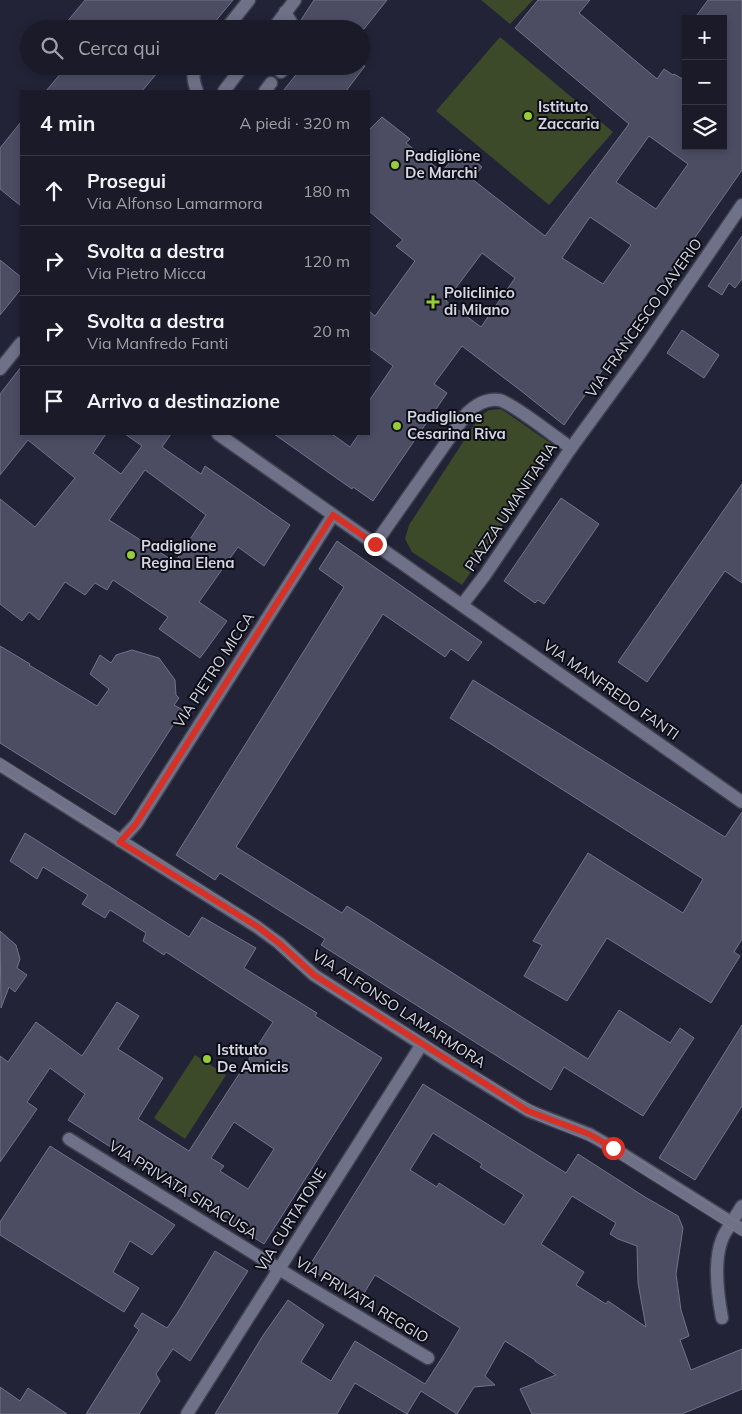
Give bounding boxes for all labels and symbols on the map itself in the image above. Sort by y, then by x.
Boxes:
place label: Istituto Zaccaria [538,97,600,133]
marker: Istituto Zaccaria [522,110,534,122]
place label: Padiglione De Marchi [405,146,480,182]
marker: Padiglione De Marchi [389,159,401,171]
street label: VIA FRANCESCO DAVERIO [581,234,706,401]
place label: Policlinico di Milano [444,283,515,319]
marker: Policlinico di Milano [426,295,440,309]
place label: Padiglione Cesarina Riva [407,407,506,443]
marker: Padiglione Cesarina Riva [391,420,403,432]
street label: PIAZZA UMANITARIA [460,439,561,575]
route end [364,533,387,556]
place label: Padiglione Regina Elena [141,536,235,572]
marker: Padiglione Regina Elena [125,549,137,561]
street label: VIA PIETRO MICCA [169,608,258,731]
street label: VIA MANFREDO FANTI [540,636,683,744]
street label: VIA ALFONSO LAMARMORA [309,945,490,1072]
place label: Istituto De Amicis [217,1040,288,1076]
marker: Istituto De Amicis [201,1053,213,1065]
street label: VIA PRIVATA SIRACUSA [105,1136,261,1243]
route start [602,1137,625,1160]
street label: VIA CURTATONE [251,1164,330,1275]
street label: VIA PRIVATA REGGIO [292,1252,432,1347]

